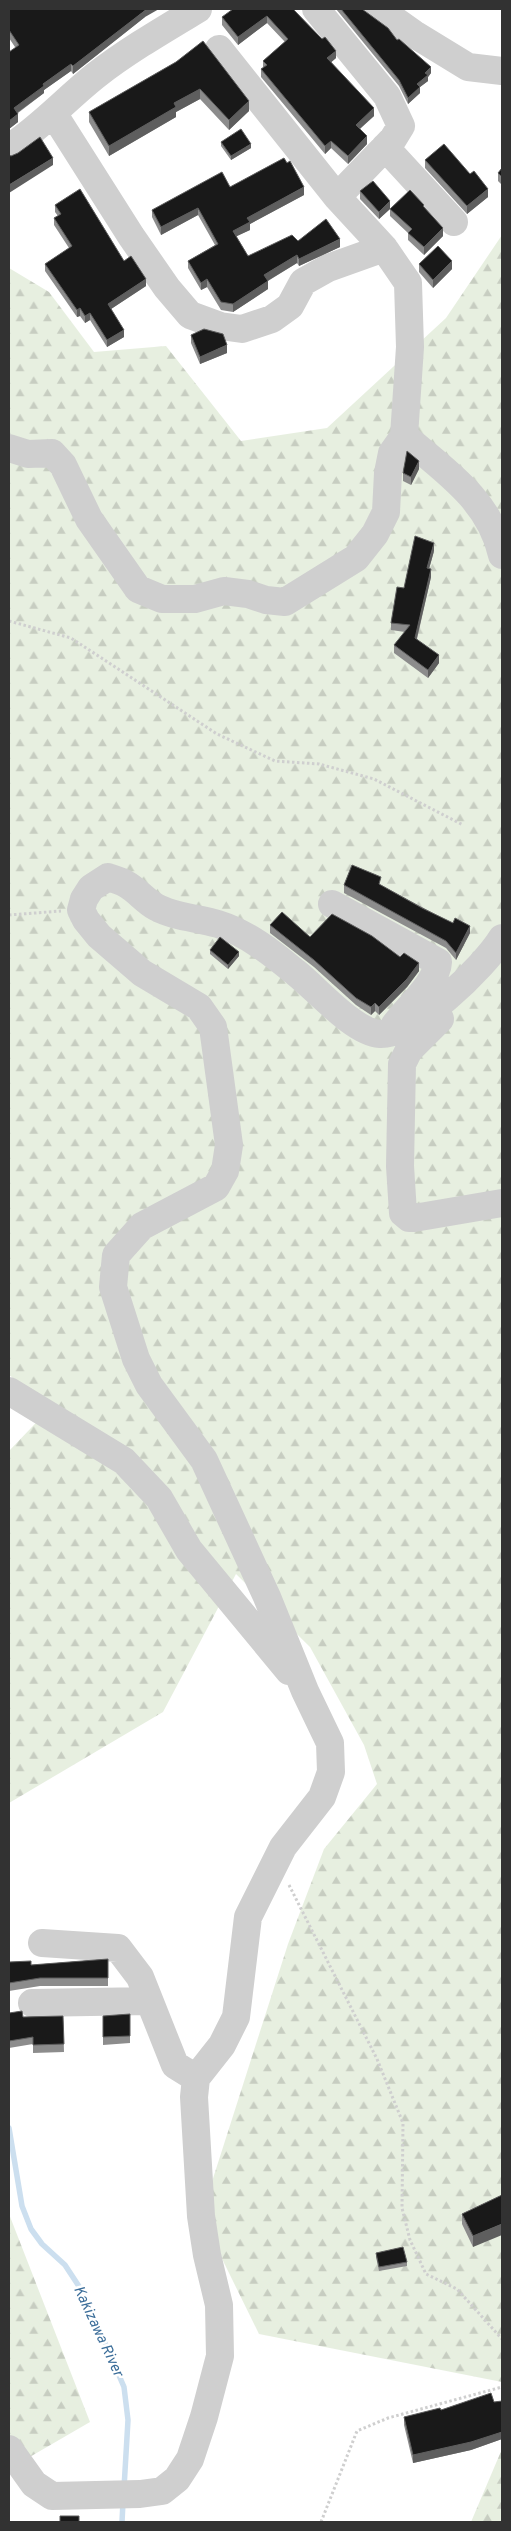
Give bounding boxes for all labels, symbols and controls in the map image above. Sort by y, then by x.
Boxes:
water label: Kakizawa River [68,2283,128,2381]

